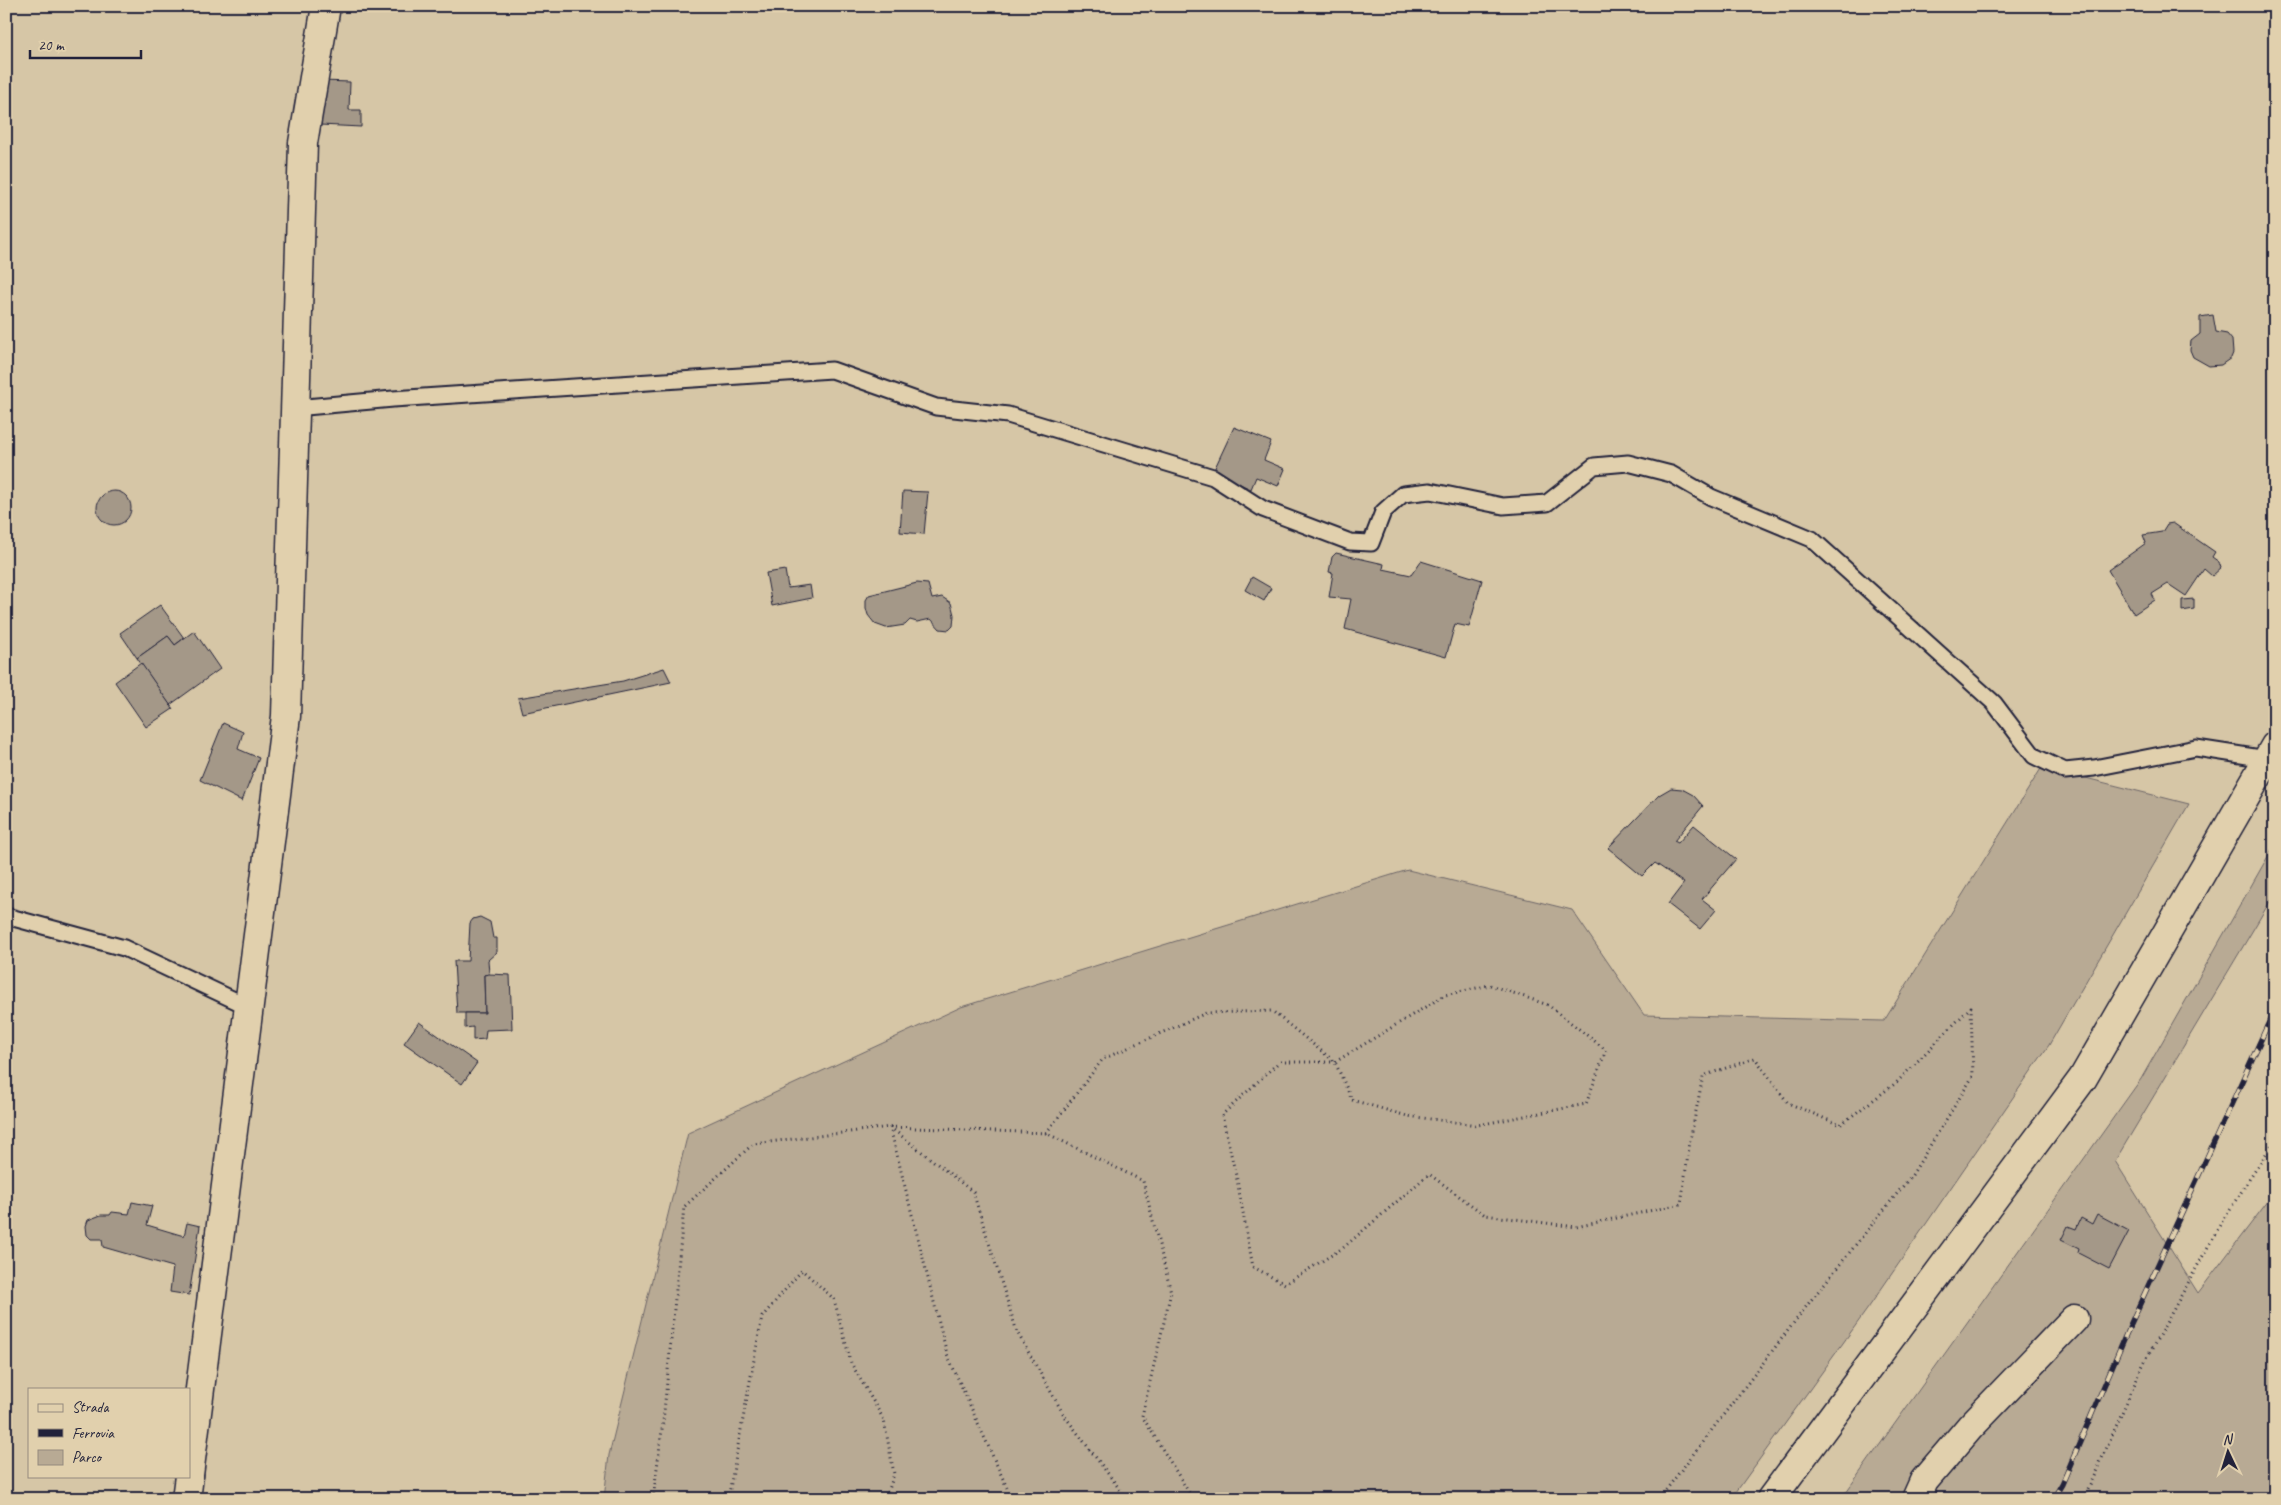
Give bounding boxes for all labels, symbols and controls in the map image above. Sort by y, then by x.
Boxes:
scale bar [30,28,141,60]
text: 20 m [38,36,65,55]
legend [28,1388,190,1478]
text: Strada [72,1398,109,1417]
text: Ferrovia [72,1424,115,1443]
north arrow [2204,1428,2254,1478]
text: N [2222,1431,2234,1448]
text: Parco [72,1448,103,1467]

